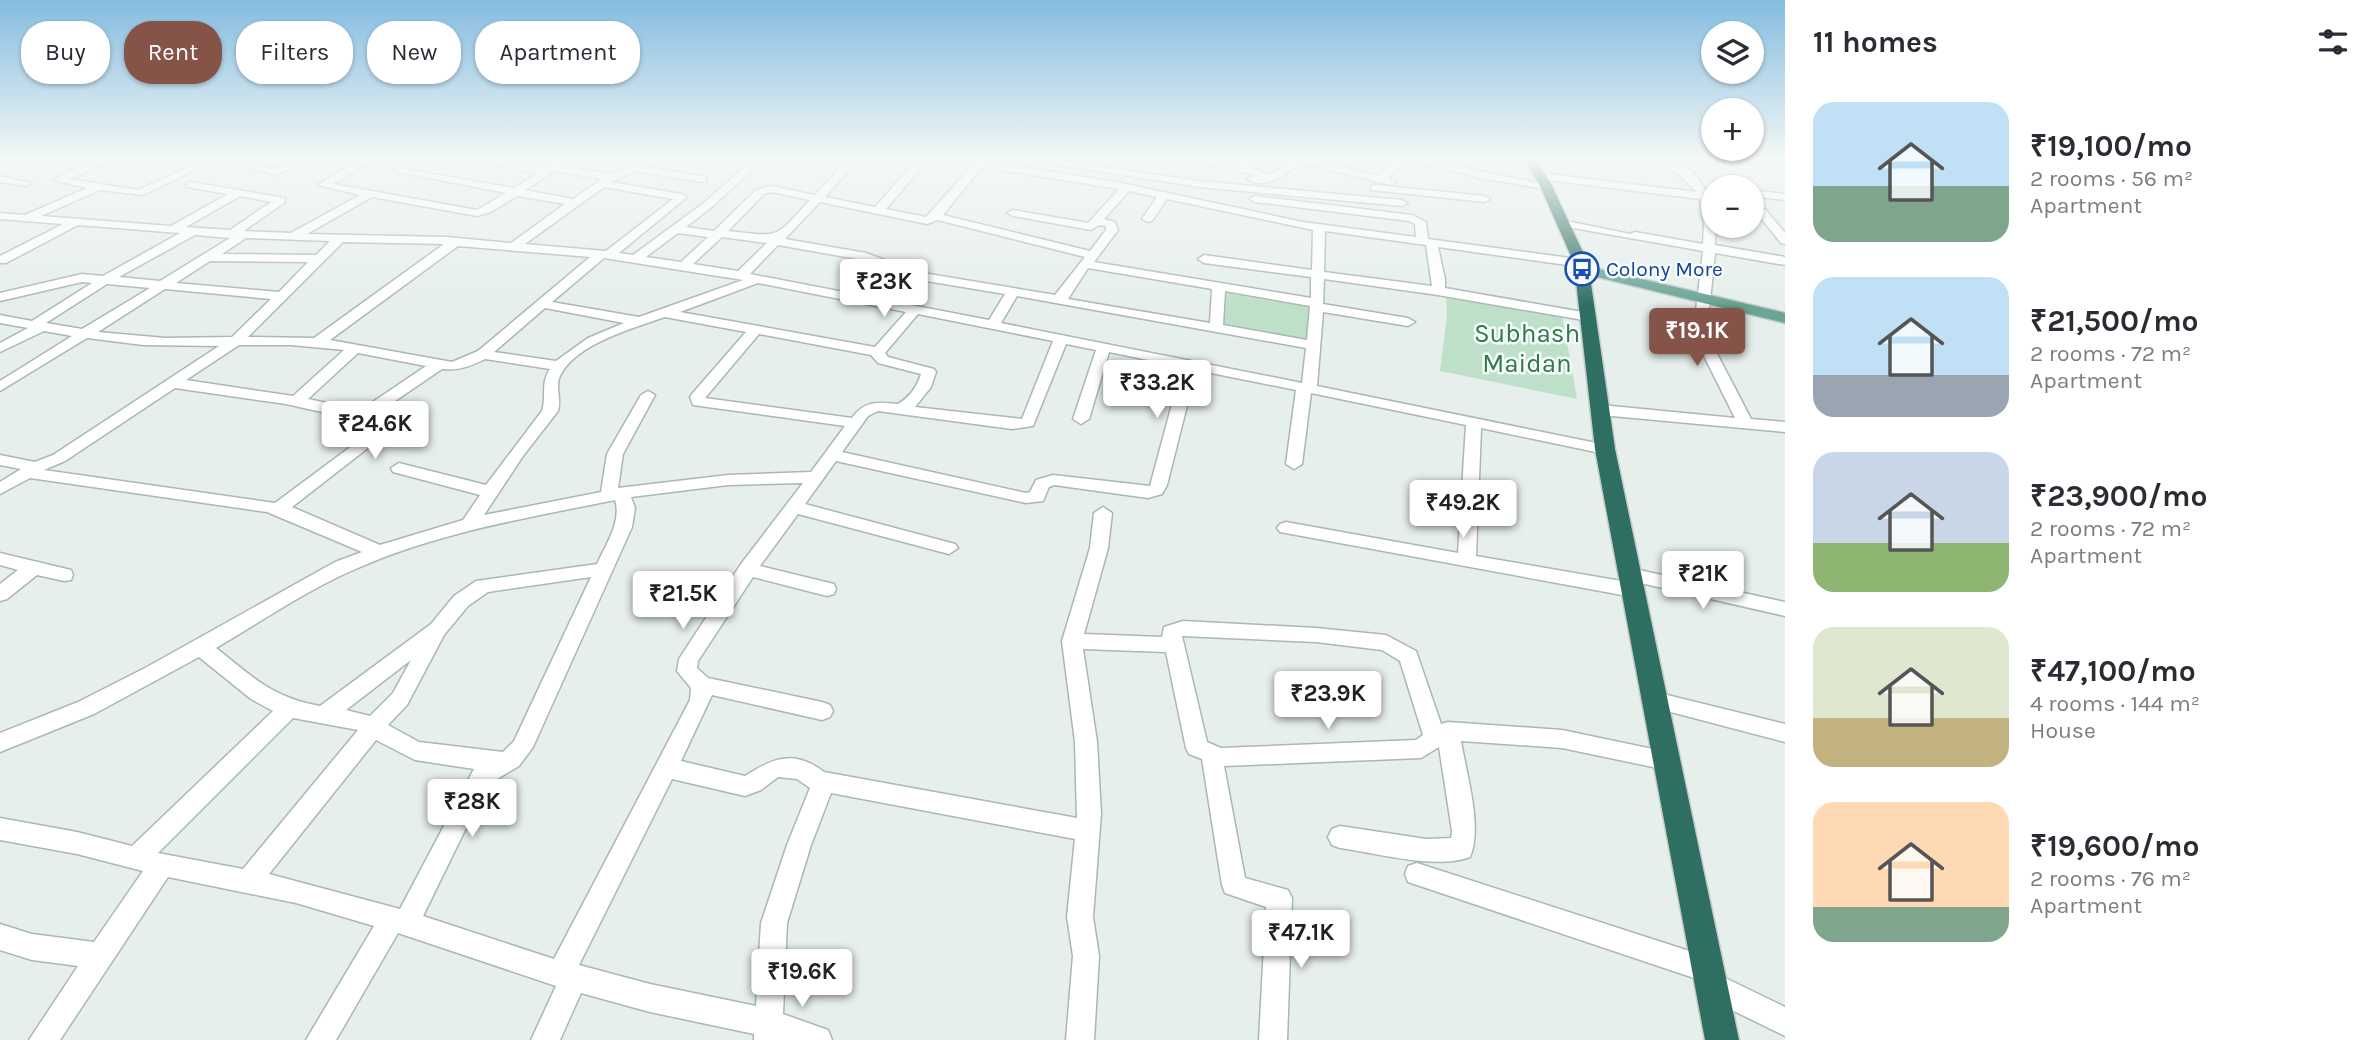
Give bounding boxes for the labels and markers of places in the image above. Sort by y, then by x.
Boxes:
bus stop icon: Colony More [1563,250,1601,288]
place label: Colony More [1606,257,1723,281]
pin: ₹23K [843,260,925,319]
pin: ₹19.1K [1640,308,1754,368]
pin: ₹33.2K [1100,360,1214,420]
pin: ₹24.6K [318,402,432,461]
pin: ₹49.2K [1406,480,1520,540]
pin: ₹21K [1662,552,1744,611]
pin: ₹21.5K [626,572,740,631]
pin: ₹23.9K [1271,672,1385,731]
pin: ₹28K [431,780,513,839]
pin: ₹47.1K [1244,911,1358,970]
pin: ₹19.6K [745,950,859,1009]

